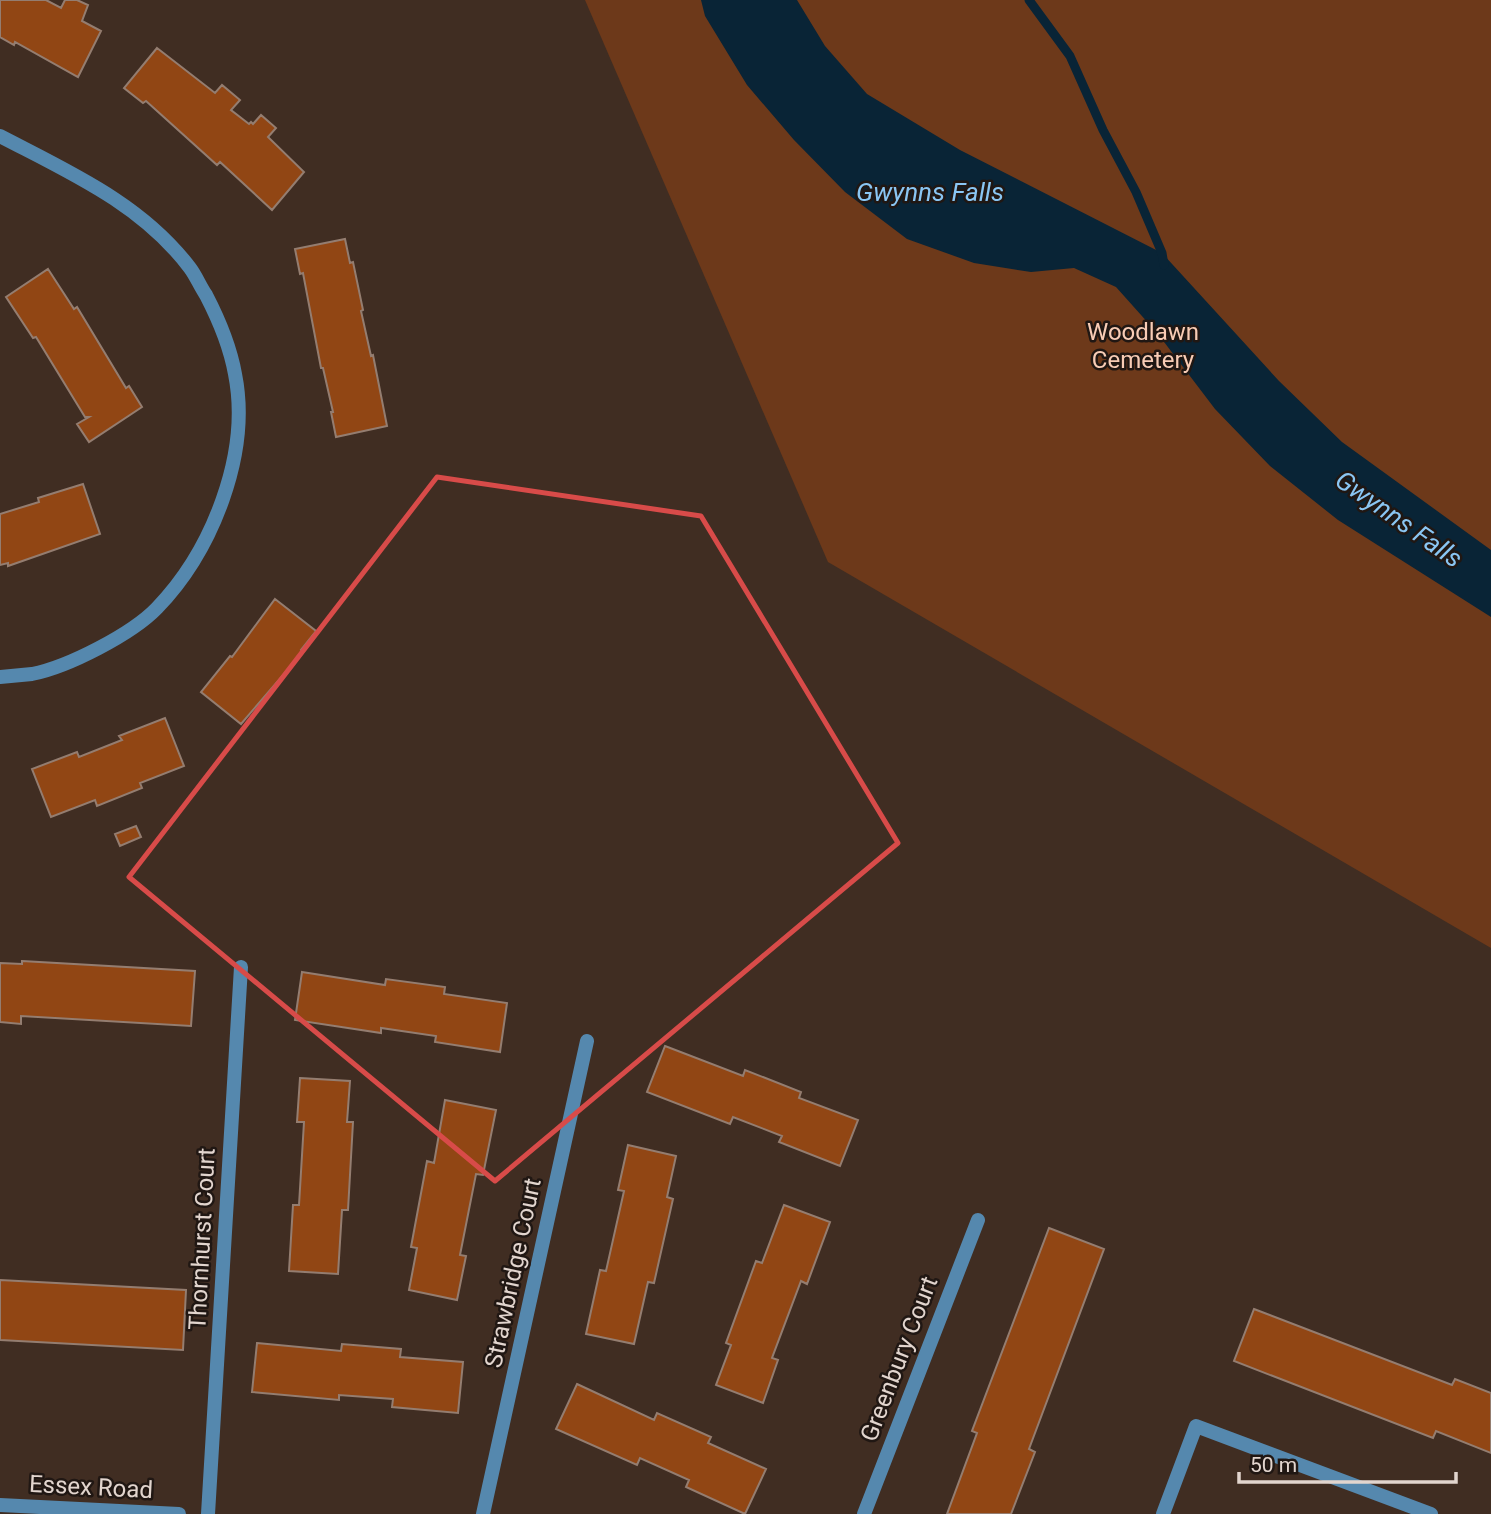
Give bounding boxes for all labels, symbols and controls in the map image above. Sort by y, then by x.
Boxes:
water label: Gwynns Falls [856,177,1004,207]
park label: Woodlawn Cemetery [1087,318,1199,374]
water label: Gwynns Falls [1330,464,1468,574]
street label: Thornhurst Court [183,1147,221,1331]
street label: Strawbridge Court [479,1176,547,1370]
street label: Greenbury Court [855,1272,943,1445]
scale bar [1239,1440,1456,1484]
text: 50 m [1250,1453,1297,1477]
street label: Essex Road [28,1470,154,1504]

